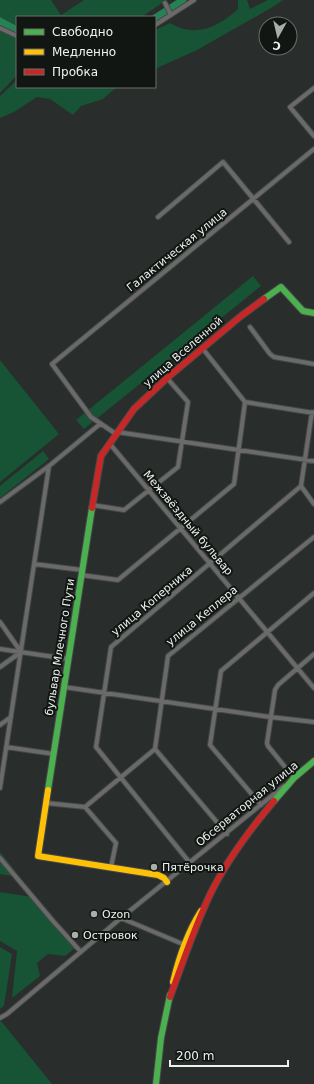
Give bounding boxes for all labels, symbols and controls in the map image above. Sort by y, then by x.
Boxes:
legend [16,16,156,88]
north arrow [258,16,298,56]
text: Свободно [52,25,113,39]
text: С [272,38,282,52]
text: Медленно [52,45,116,59]
text: Пробка [52,65,98,79]
street label: Галактическая улица [124,206,230,294]
street label: улица Вселенной [141,314,225,390]
street label: Межзвёздный бульвар [141,468,235,578]
street label: улица Коперника [109,563,195,639]
street label: бульвар Млечного Пути [43,578,77,716]
street label: улица Кеплера [164,583,240,649]
street label: Обсерваторная улица [193,759,301,849]
place label: Пятёрочка [162,861,224,874]
marker: Пятёрочка [149,862,159,872]
place label: Ozon [102,908,130,921]
marker: Ozon [89,909,99,919]
place label: Островок [83,929,138,942]
marker: Островок [70,930,80,940]
scale bar [170,1042,288,1068]
text: 200 m [176,1049,214,1063]

